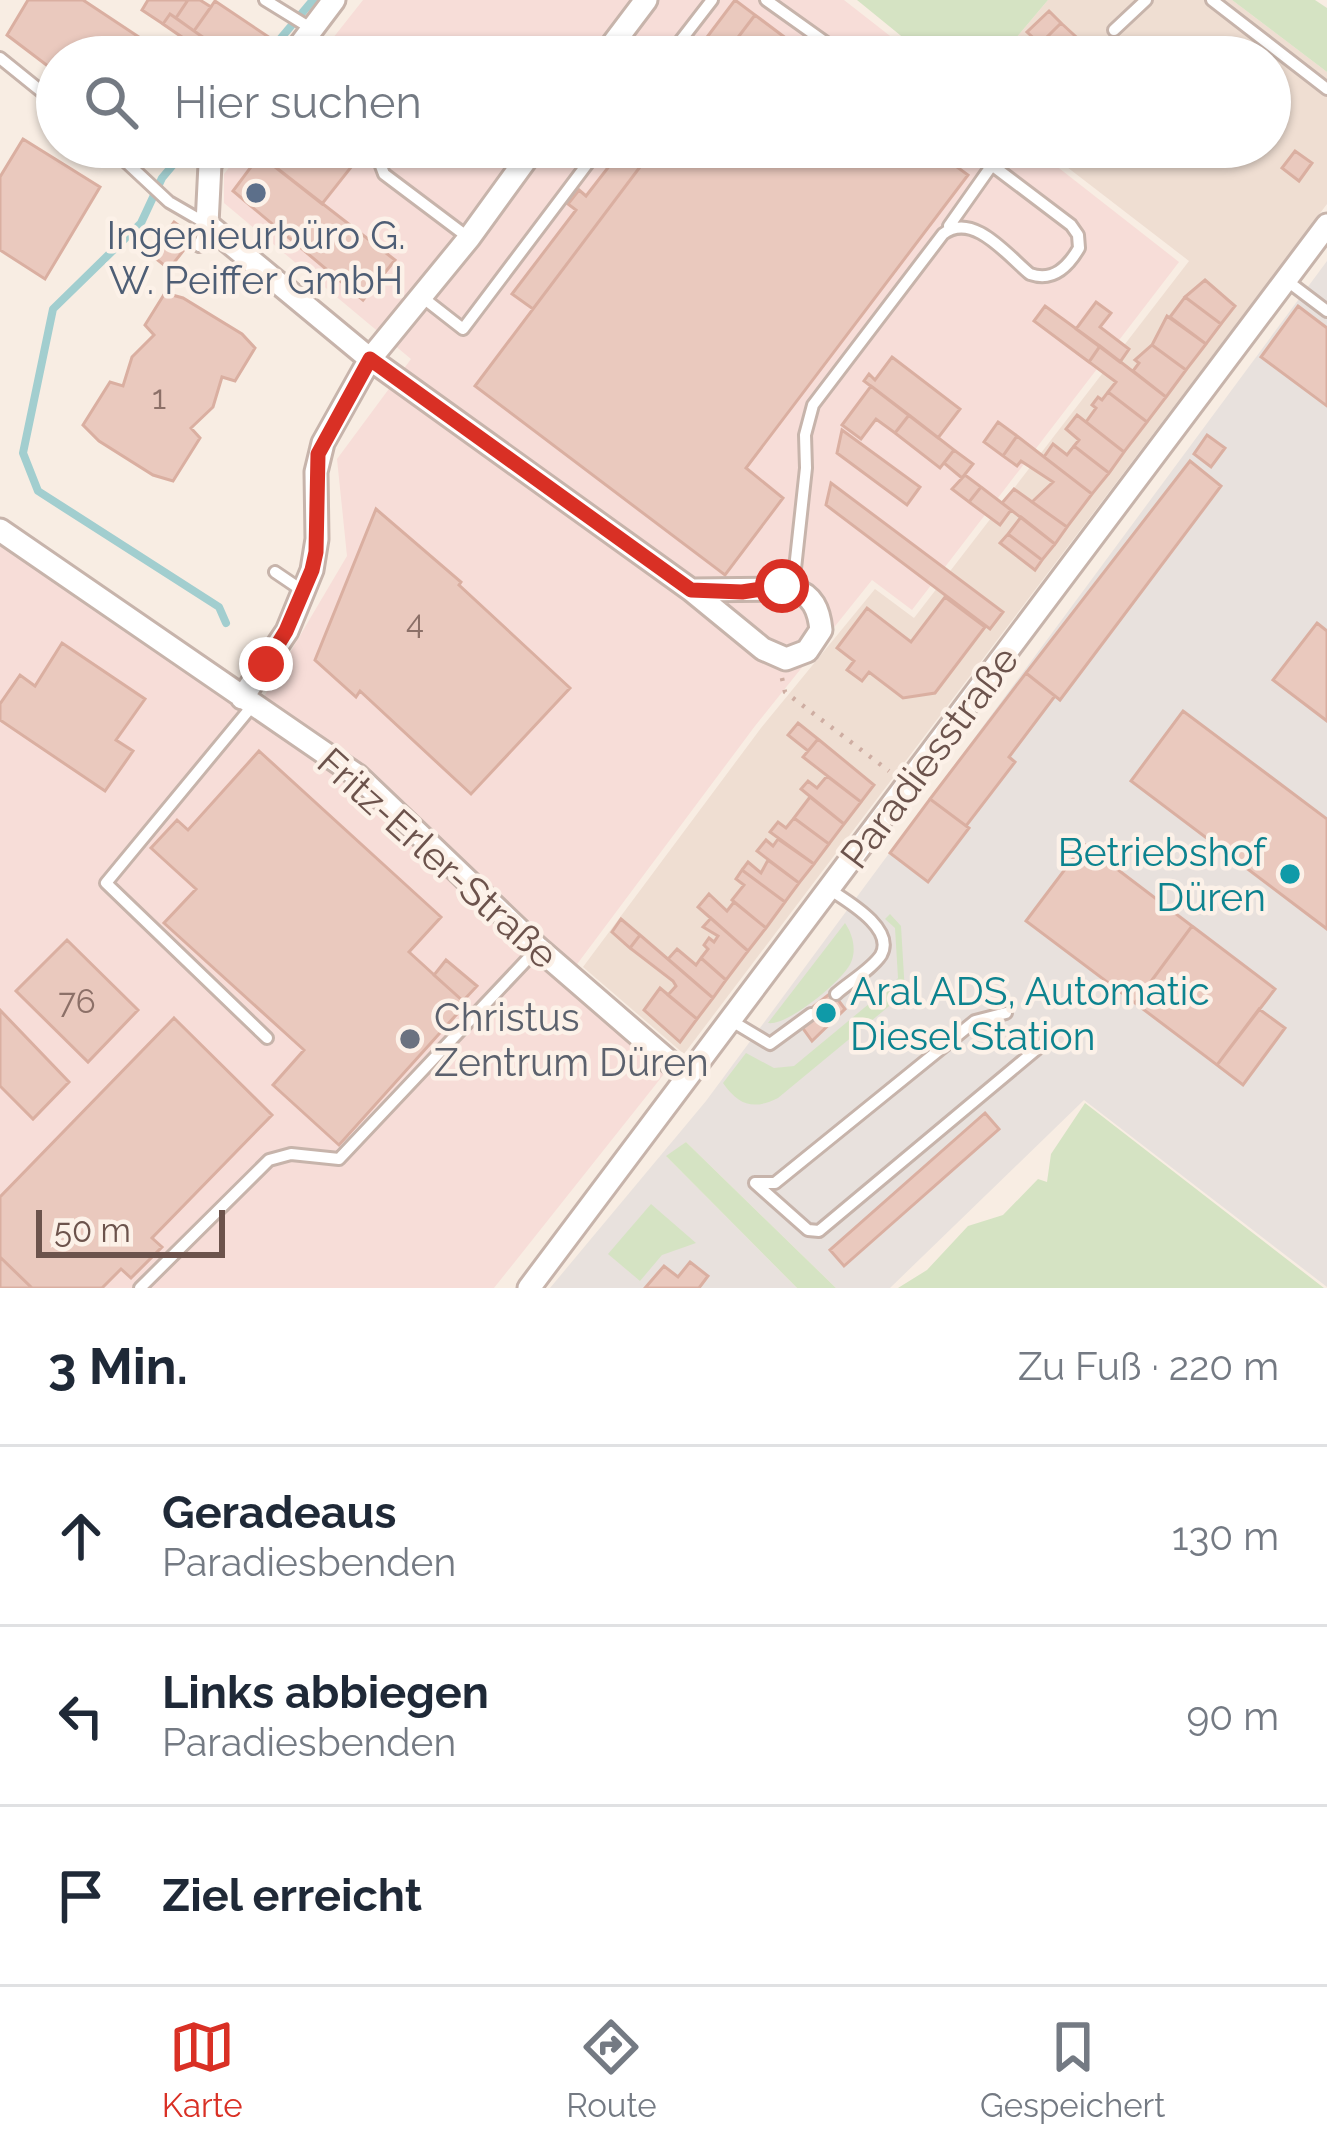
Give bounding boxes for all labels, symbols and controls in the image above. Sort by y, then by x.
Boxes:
search box [36,36,1291,168]
icon: search [78,69,144,135]
text: Hier suchen [174,76,422,129]
marker: Ingenieurbüro G. W. Peiffer GmbH [243,180,269,206]
place label: Ingenieurbüro G. W. Peiffer GmbH [106,212,406,303]
house number: 1 [152,378,166,417]
route start [755,559,809,613]
house number: 4 [406,603,424,642]
route end [239,637,293,691]
street label: Paradiesstraße [831,637,1027,877]
street label: Fritz-Erler-Straße [309,738,567,978]
place label: Betriebshof Düren [1058,829,1268,920]
marker: Betriebshof Düren [1277,861,1303,887]
place label: Aral ADS, Automatic Diesel Station [850,968,1210,1059]
house number: 76 [58,982,96,1021]
place label: Christus Zentrum Düren [434,994,709,1085]
marker: Aral ADS, Automatic Diesel Station [813,1000,839,1026]
marker: Christus Zentrum Düren [397,1026,423,1052]
scale bar [36,1204,225,1257]
text: 50 m [54,1211,131,1250]
text: 3 Min. [48,1336,188,1396]
text: Zu Fuß · 220 m [1018,1343,1279,1389]
text: Geradeaus [162,1486,397,1539]
icon: ahead [48,1503,114,1569]
text: 130 m [1172,1513,1279,1559]
text: Paradiesbenden [162,1539,456,1585]
text: Links abbiegen [162,1666,489,1719]
icon: left [48,1683,114,1749]
text: 90 m [1186,1693,1279,1739]
text: Paradiesbenden [162,1719,456,1765]
icon: arrive [48,1863,114,1929]
text: Ziel erreicht [162,1869,422,1922]
tab: Karte [162,2014,243,2125]
tab: Route [566,2014,657,2125]
tab: Gespeichert [980,2014,1165,2125]

